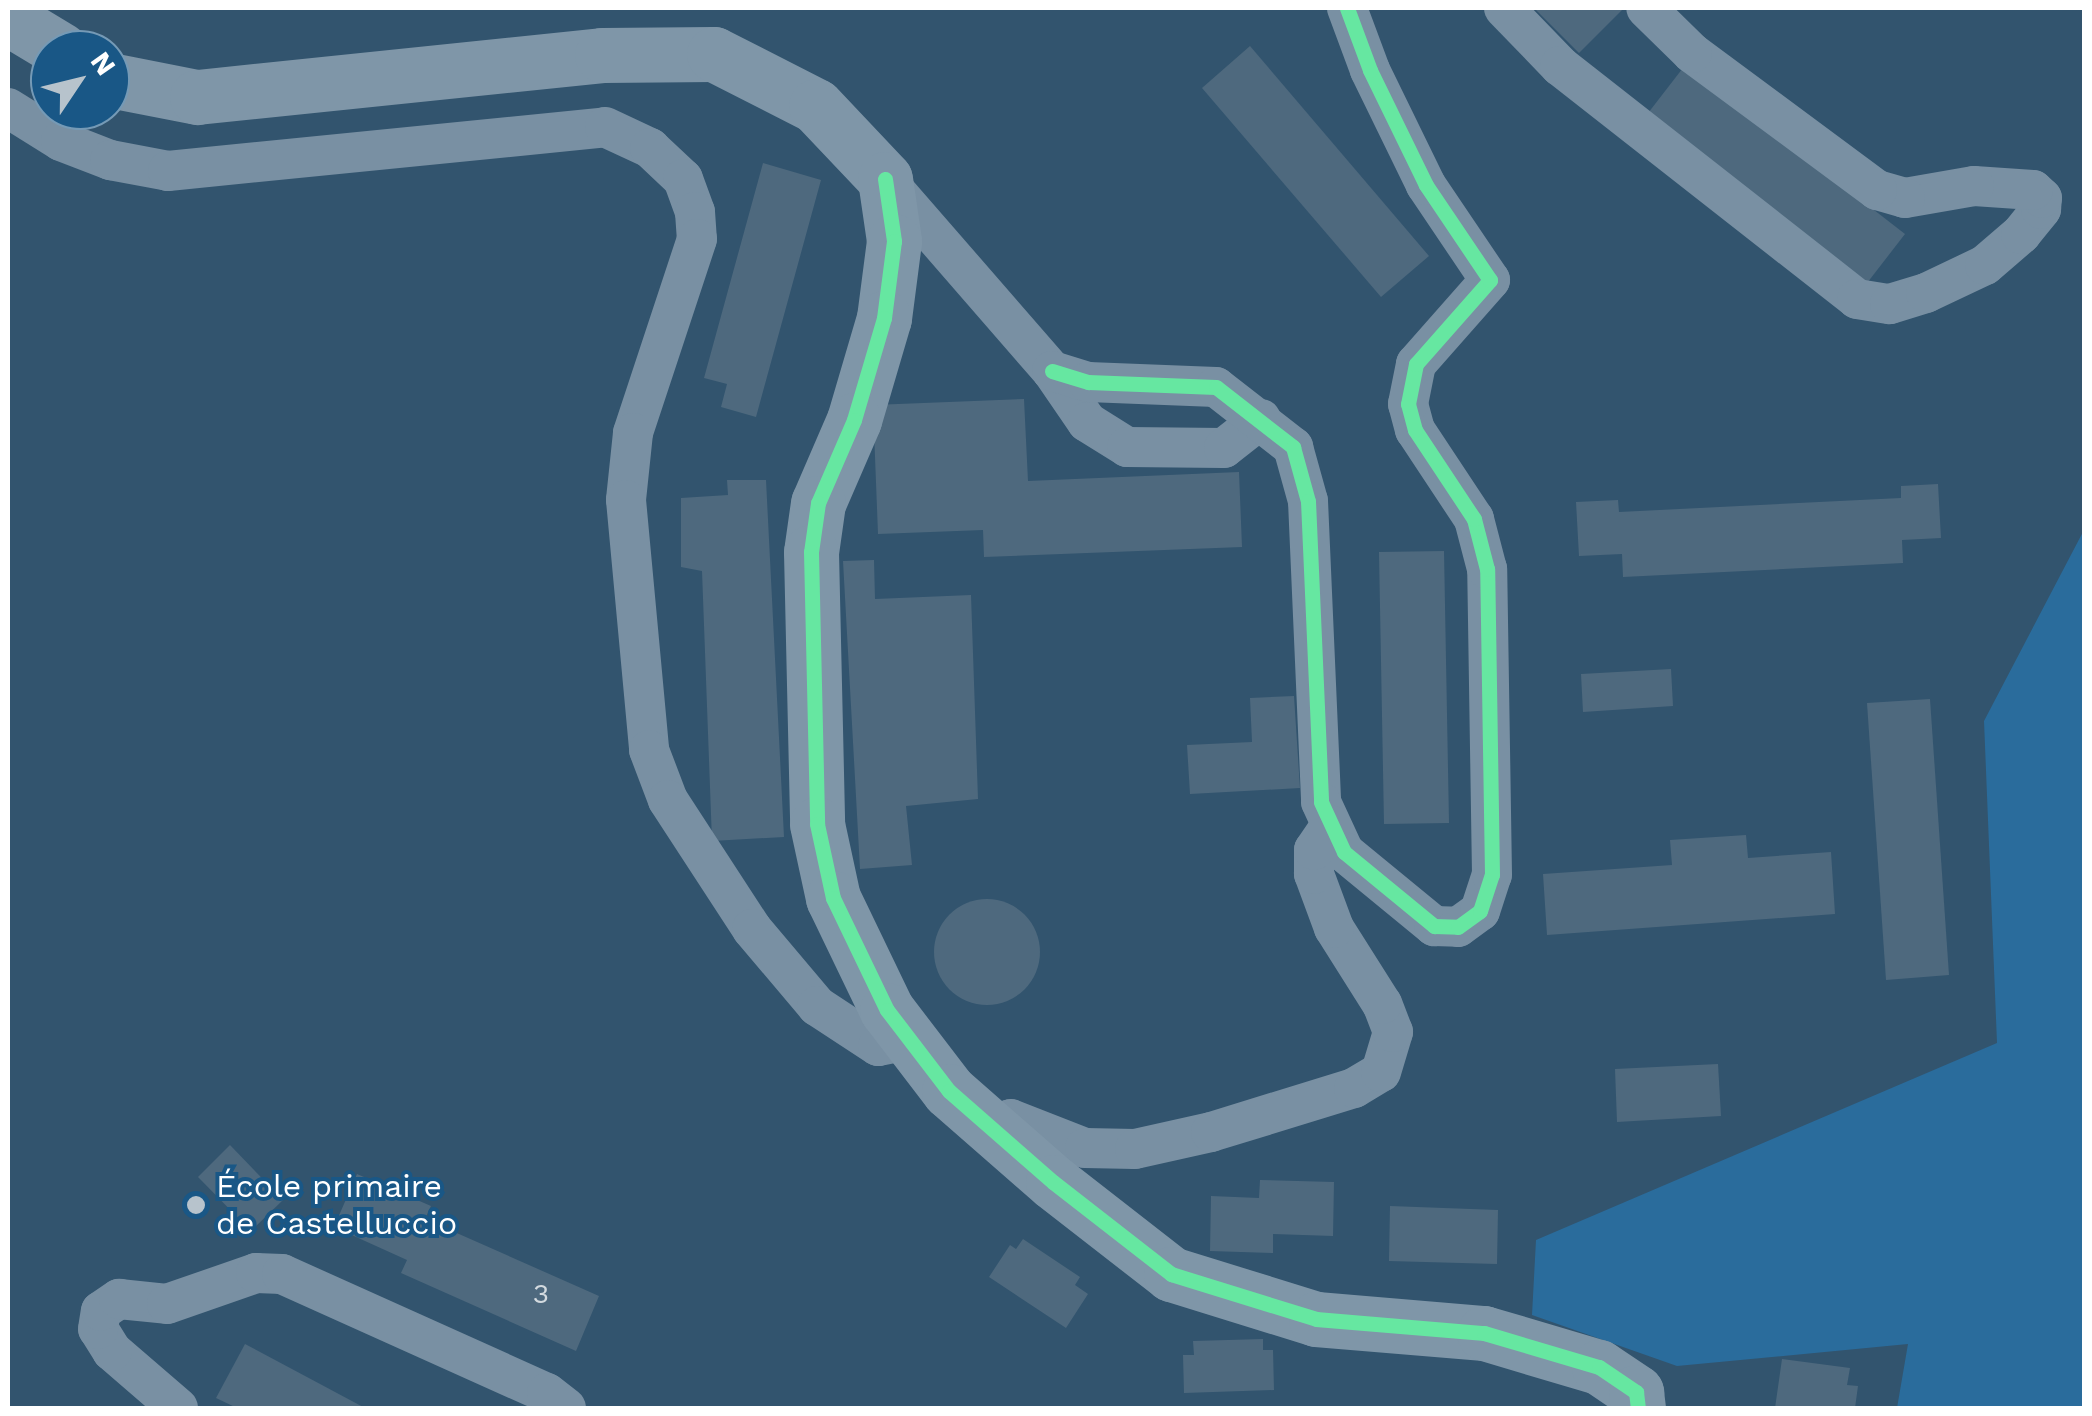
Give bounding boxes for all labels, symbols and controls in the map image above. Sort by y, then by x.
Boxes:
north arrow [30,30,130,130]
text: N [84,46,123,82]
place label: École primaire de Castelluccio [216,1168,457,1243]
marker: École primaire de Castelluccio [185,1194,207,1216]
house number: 3 [533,1277,549,1311]

